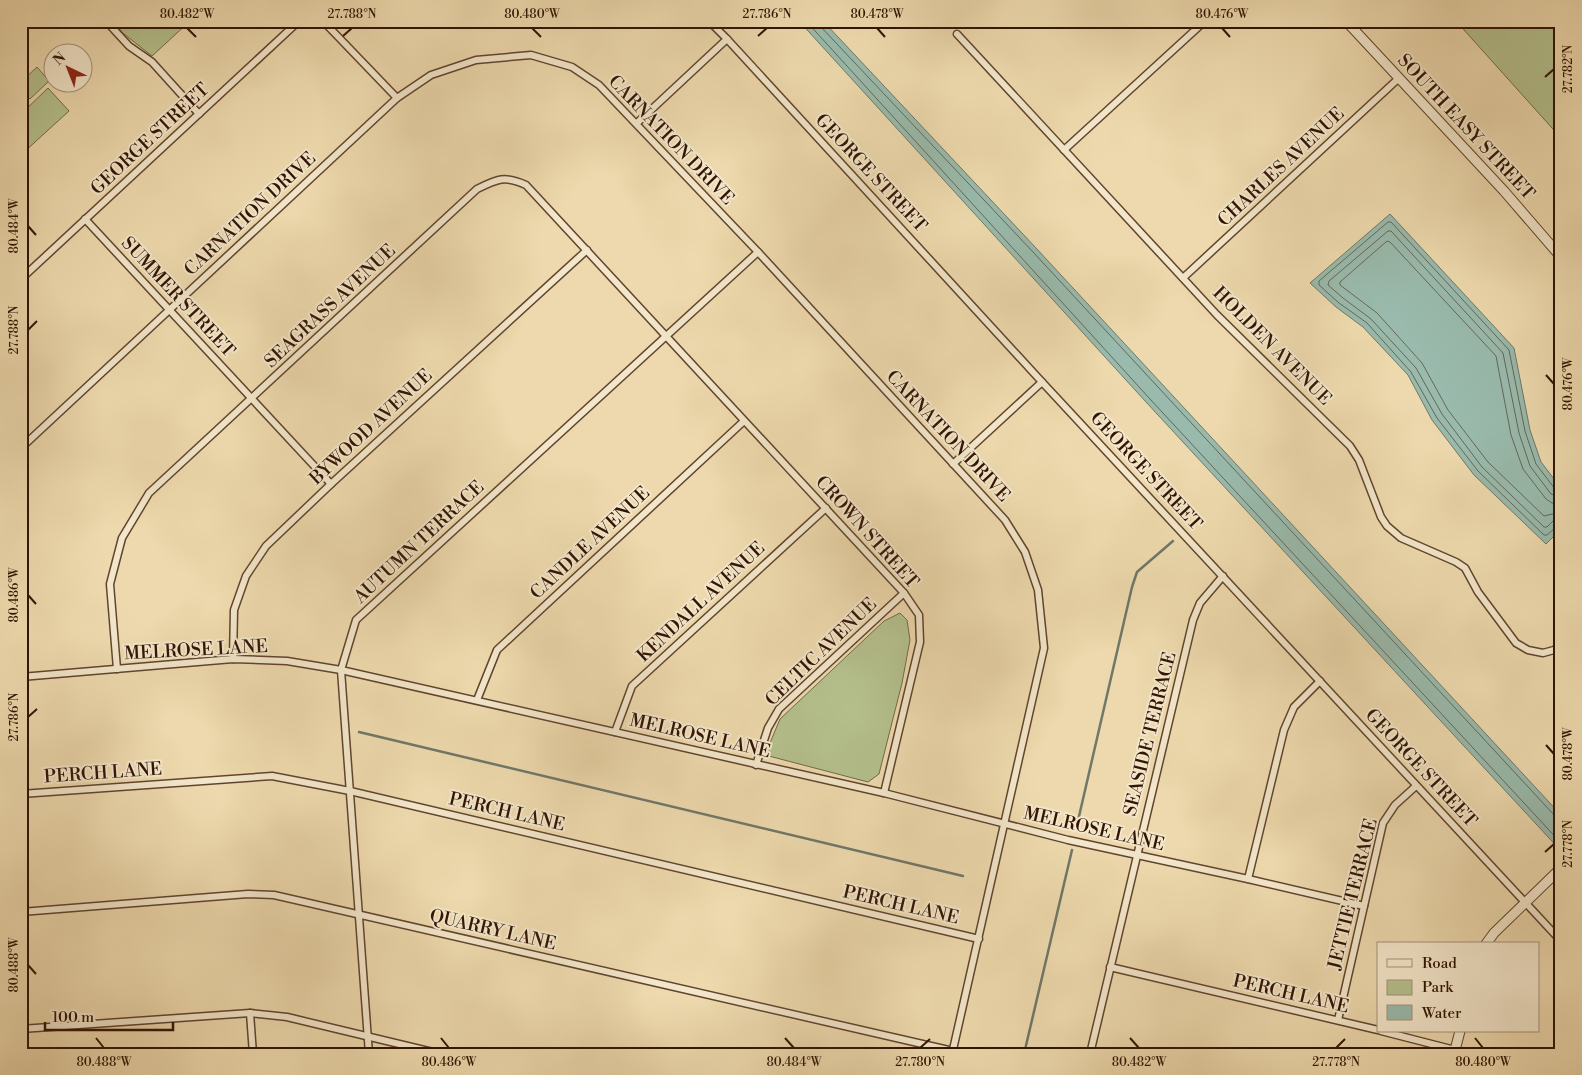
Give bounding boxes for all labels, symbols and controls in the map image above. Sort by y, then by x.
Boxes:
text: 80.482°W [160,7,215,22]
text: 27.788°N [327,7,377,22]
text: 80.480°W [504,7,561,22]
text: 27.786°N [743,7,792,22]
text: 80.478°W [850,7,905,22]
text: 80.476°W [1196,7,1250,22]
north arrow [42,42,92,92]
text: 27.782°N [1561,45,1576,93]
text: N [50,49,70,70]
street label: SOUTH EASY STREET [1392,49,1540,205]
street label: CARNATION DRIVE [603,70,739,210]
street label: GEORGE STREET [86,78,214,200]
street label: CHARLES AVENUE [1213,102,1349,232]
street label: GEORGE STREET [810,109,932,237]
street label: CARNATION DRIVE [179,147,321,281]
text: 80.484°W [7,197,22,254]
street label: SUMMER STREET [116,232,240,362]
street label: SEAGRASS AVENUE [260,239,400,373]
street label: HOLDEN AVENUE [1208,282,1336,410]
text: 27.788°N [7,305,22,355]
text: 80.476°W [1561,356,1576,410]
street label: BYWOOD AVENUE [304,364,437,491]
street label: CARNATION DRIVE [881,365,1015,507]
street label: GEORGE STREET [1085,407,1207,535]
street label: CROWN STREET [810,471,924,593]
street label: AUTUMN TERRACE [348,476,489,609]
street label: CANDLE AVENUE [525,482,655,604]
street label: KENDALL AVENUE [632,537,770,667]
text: 80.486°W [7,566,22,623]
street label: CELTIC AVENUE [760,593,882,711]
street label: MELROSE LANE [124,635,268,665]
street label: SEASIDE TERRACE [1118,650,1182,818]
text: 27.786°N [7,692,22,741]
street label: GEORGE STREET [1360,704,1482,832]
street label: MELROSE LANE [627,709,773,763]
text: 80.478°W [1561,726,1576,781]
street label: PERCH LANE [43,757,163,789]
street label: PERCH LANE [447,787,567,837]
street label: MELROSE LANE [1021,802,1167,856]
street label: JETTIE TERRACE [1323,816,1383,973]
text: 27.778°N [1561,820,1576,868]
street label: PERCH LANE [841,880,961,930]
street label: QUARRY LANE [427,904,559,956]
text: 80.488°W [7,936,22,993]
legend [1377,942,1540,1032]
text: Road [1422,954,1457,973]
street label: PERCH LANE [1231,969,1351,1019]
text: Park [1422,978,1454,997]
scale bar [45,1000,172,1032]
text: Water [1421,1004,1462,1023]
text: 100 m [52,1008,94,1027]
text: 80.488°W [76,1055,133,1070]
text: 80.486°W [421,1055,478,1070]
text: 80.484°W [766,1055,823,1070]
text: 27.780°N [895,1055,945,1070]
text: 80.482°W [1112,1055,1167,1070]
text: 27.778°N [1312,1055,1360,1070]
text: 80.480°W [1455,1055,1512,1070]

